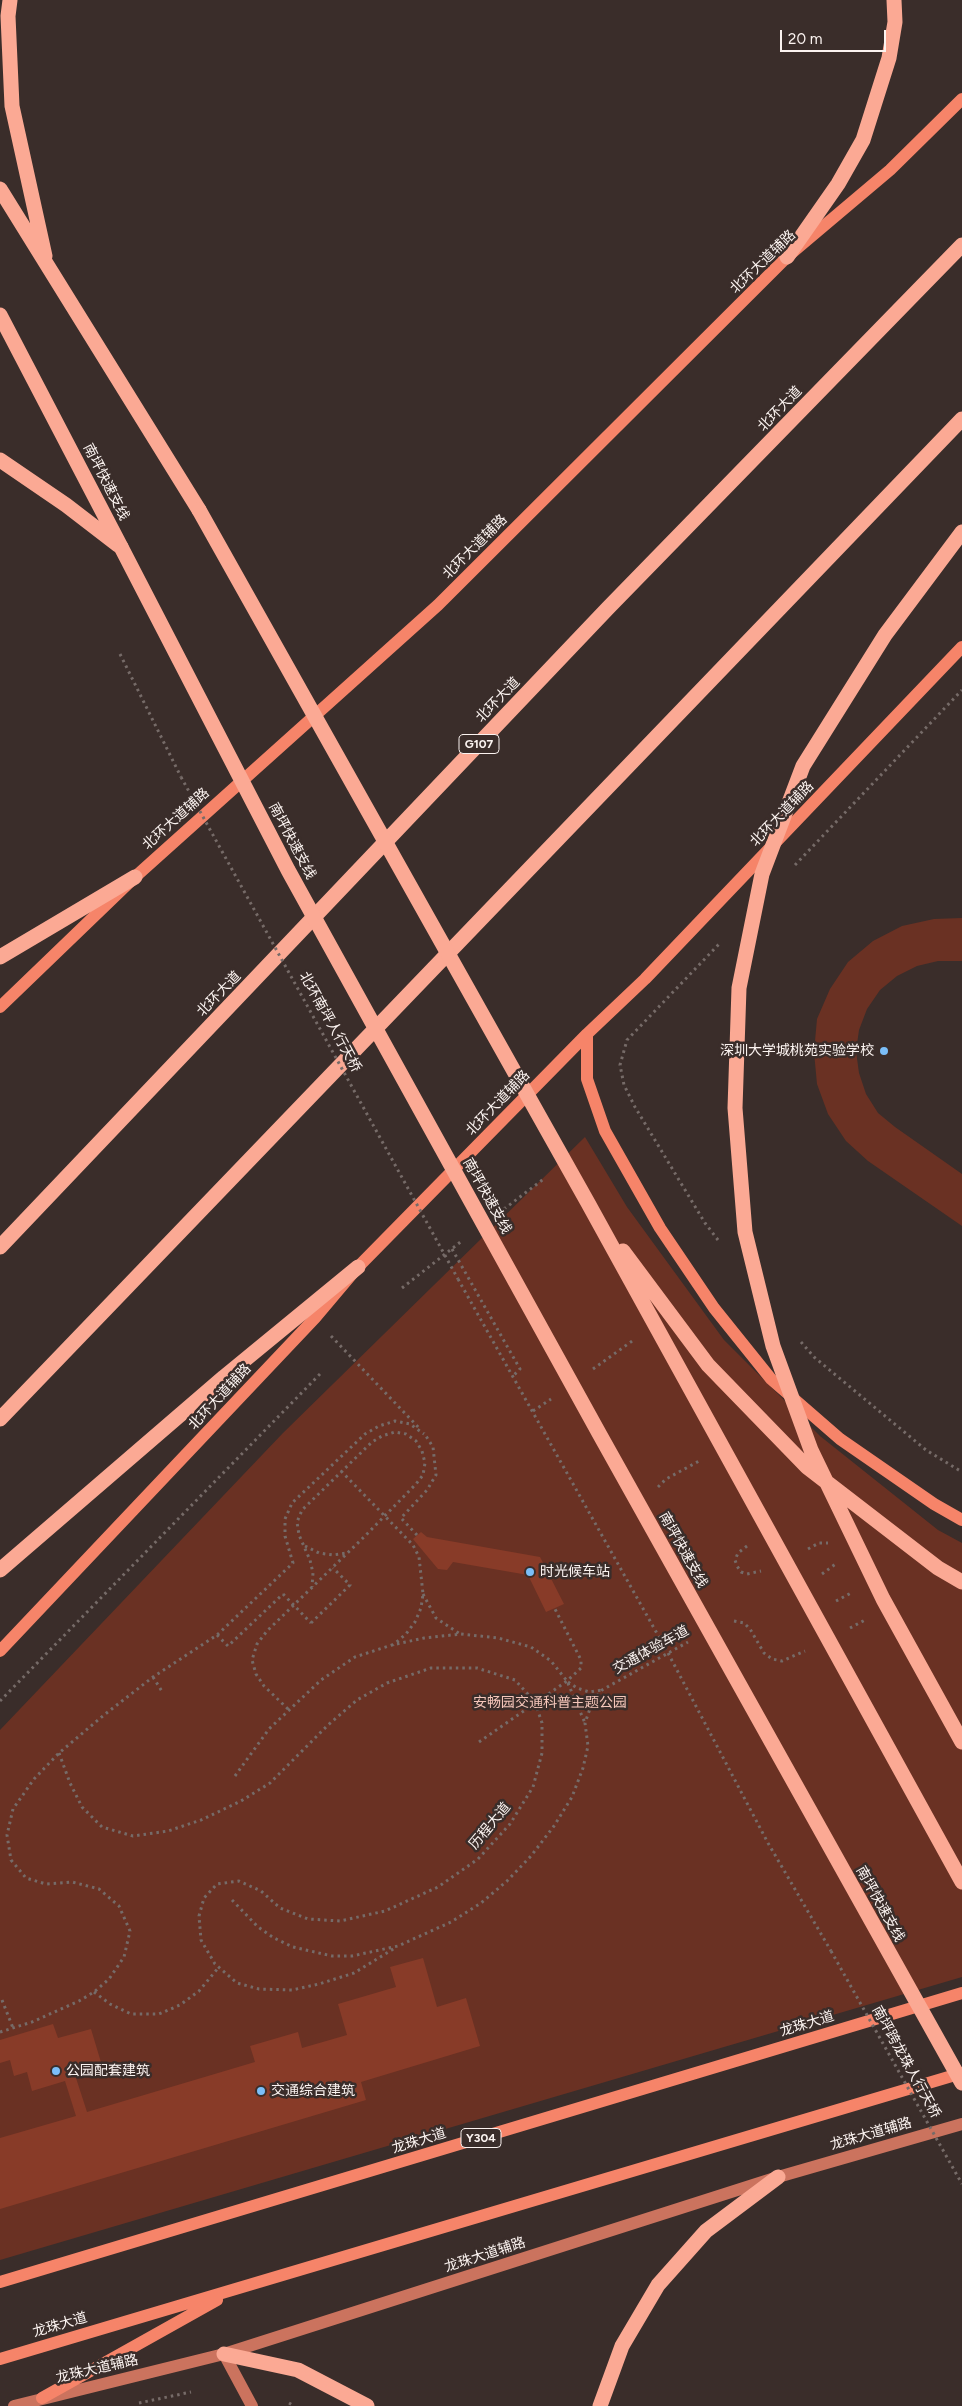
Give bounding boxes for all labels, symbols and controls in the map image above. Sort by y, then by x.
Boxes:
scale bar [782,20,888,52]
text: 20 m [788,30,822,48]
street label: 北环大道辅路 [727,227,799,297]
street label: 北环大道 [755,383,805,435]
street label: 南坪快速支线 [79,441,133,523]
street label: 北环大道辅路 [439,511,511,583]
street label: 北环大道 [473,674,523,726]
road number: G107 [459,734,499,754]
street label: 北环大道辅路 [747,778,817,850]
street label: 北环大道辅路 [139,785,213,853]
street label: 南坪快速支线 [265,800,319,882]
street label: 北环大道 [194,968,244,1020]
street label: 北环南坪人行天桥 [296,969,364,1075]
place label: 深圳大学城桃苑实验学校 [720,1043,874,1059]
marker: 深圳大学城桃苑实验学校 [878,1045,890,1057]
street label: 北环大道辅路 [463,1067,533,1139]
street label: 南坪快速支线 [459,1155,515,1237]
street label: 北环大道辅路 [185,1361,255,1433]
street label: 南坪快速支线 [655,1509,711,1591]
place label: 时光候车站 [540,1564,610,1580]
marker: 时光候车站 [524,1566,536,1578]
street label: 交通体验车道 [610,1622,692,1678]
park label: 安畅园交通科普主题公园 [473,1695,627,1711]
street label: 历程大道 [466,1799,514,1853]
street label: 南坪快速支线 [852,1863,908,1945]
street label: 南坪跨龙珠人行天桥 [868,2003,944,2121]
street label: 龙珠大道 [778,2008,836,2040]
place label: 公园配套建筑 [66,2063,150,2079]
marker: 公园配套建筑 [50,2065,62,2077]
place label: 交通综合建筑 [271,2083,355,2099]
marker: 交通综合建筑 [255,2085,267,2097]
street label: 龙珠大道辅路 [828,2114,914,2154]
street label: 龙珠大道 [390,2125,448,2157]
road number: Y304 [461,2128,501,2148]
street label: 龙珠大道辅路 [442,2234,528,2276]
street label: 龙珠大道 [31,2309,89,2341]
street label: 龙珠大道辅路 [54,2351,140,2387]

